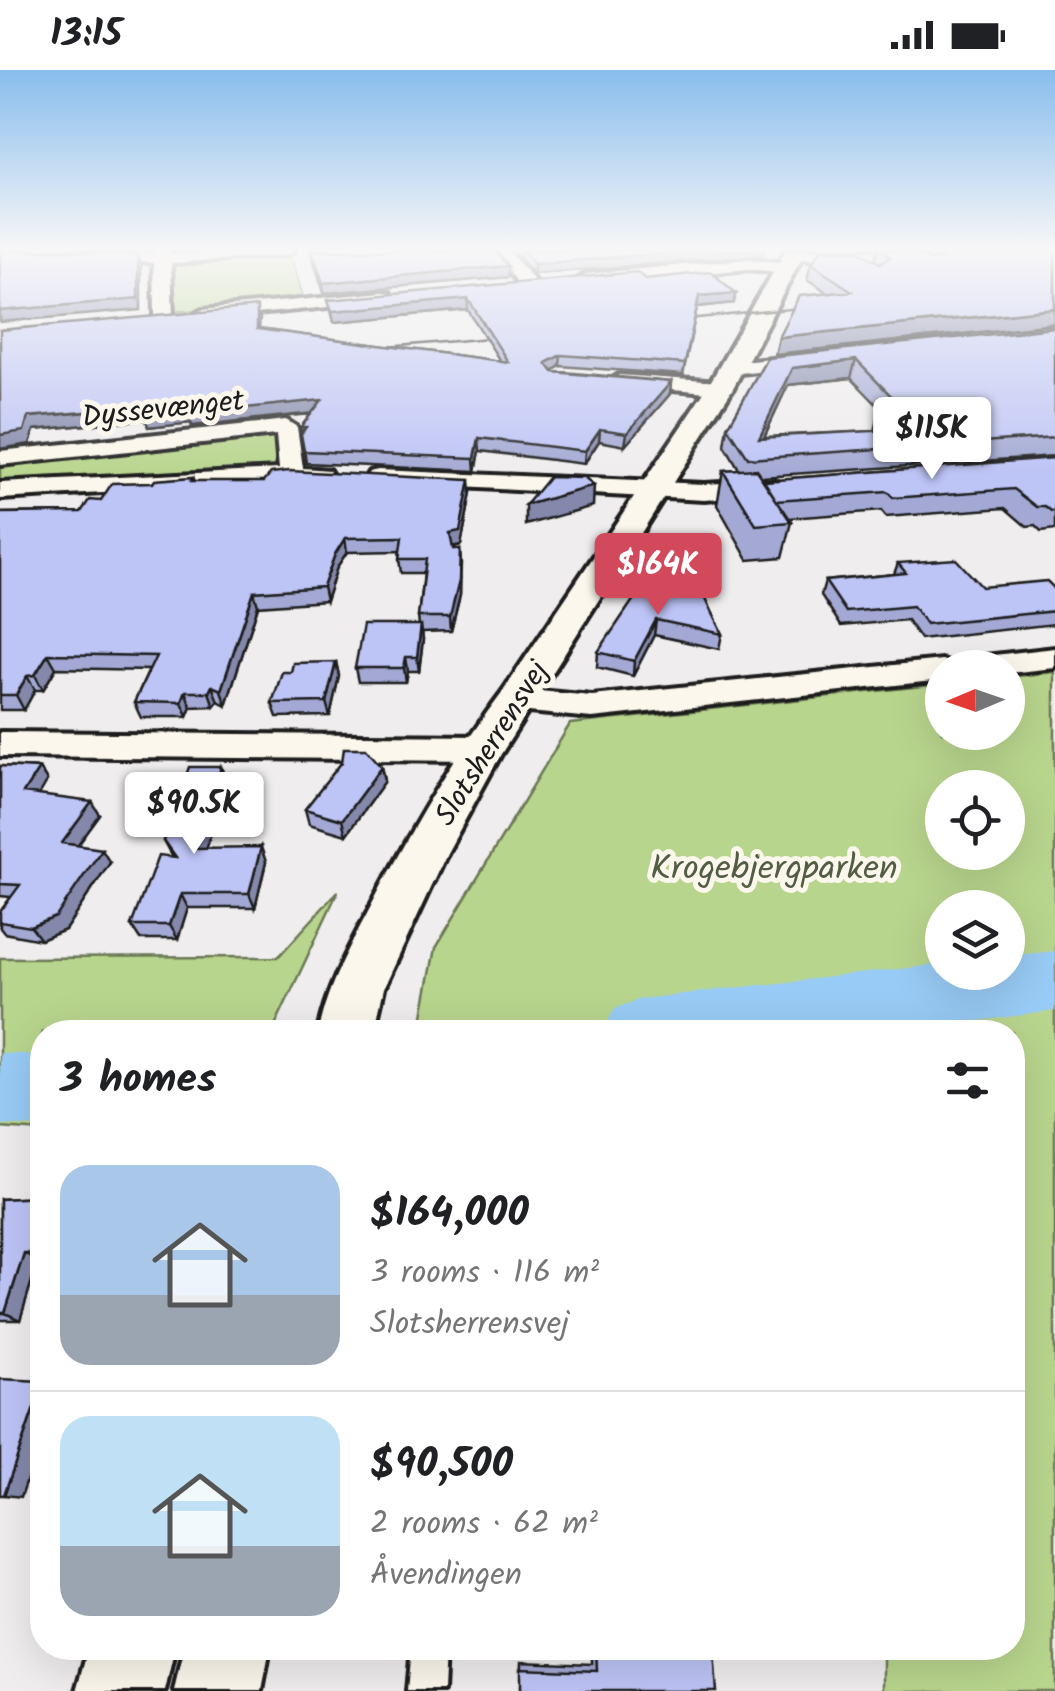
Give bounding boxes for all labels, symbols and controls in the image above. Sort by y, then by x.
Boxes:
text: 13:15 [50,5,122,65]
street label: Dyssevænget [80,378,247,442]
pin: $115K [862,397,1002,482]
text: $115K [895,404,969,455]
pin: $164K [588,533,728,618]
text: $164K [617,540,699,591]
north arrow [925,650,1025,750]
map controls [925,650,1025,990]
street label: Slotsherrensvej [423,651,563,836]
button: locate [925,770,1025,870]
pin: $90.5K [113,772,275,857]
text: $90.5K [147,779,241,830]
park label: Krogebjergparken [650,842,898,898]
button: layers [925,890,1025,990]
text: 3 homes [60,1047,216,1114]
icon: filters [940,1053,995,1108]
text: $164,000 [370,1181,529,1248]
icon: home [140,1205,260,1325]
text: 3 rooms · 116 m² [370,1248,599,1299]
text: Slotsherrensvej [370,1299,569,1350]
text: $90,500 [370,1432,513,1499]
icon: home [140,1456,260,1576]
text: 2 rooms · 62 m² [370,1499,598,1550]
text: Åvendingen [370,1550,522,1601]

